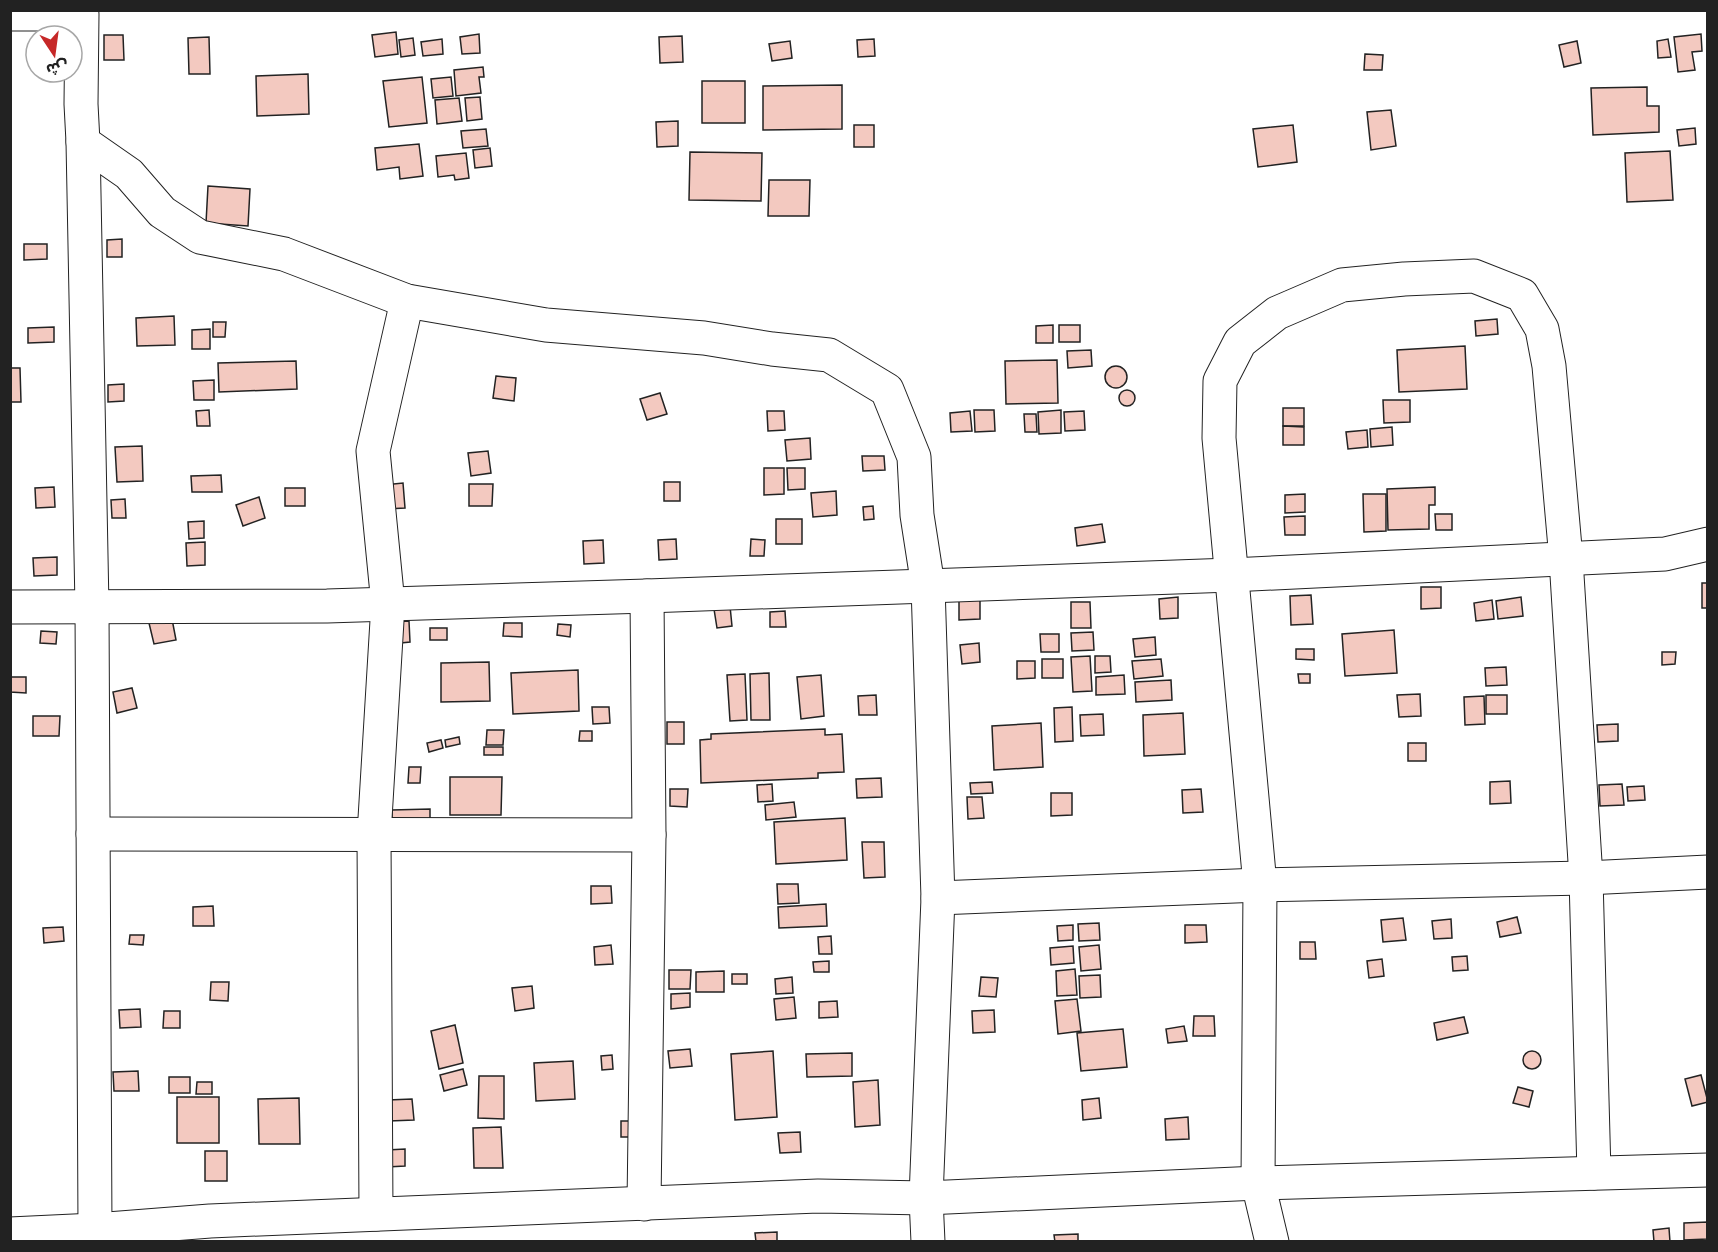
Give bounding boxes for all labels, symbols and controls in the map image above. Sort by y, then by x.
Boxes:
north arrow [24,24,84,84]
text: ش [44,54,70,81]

